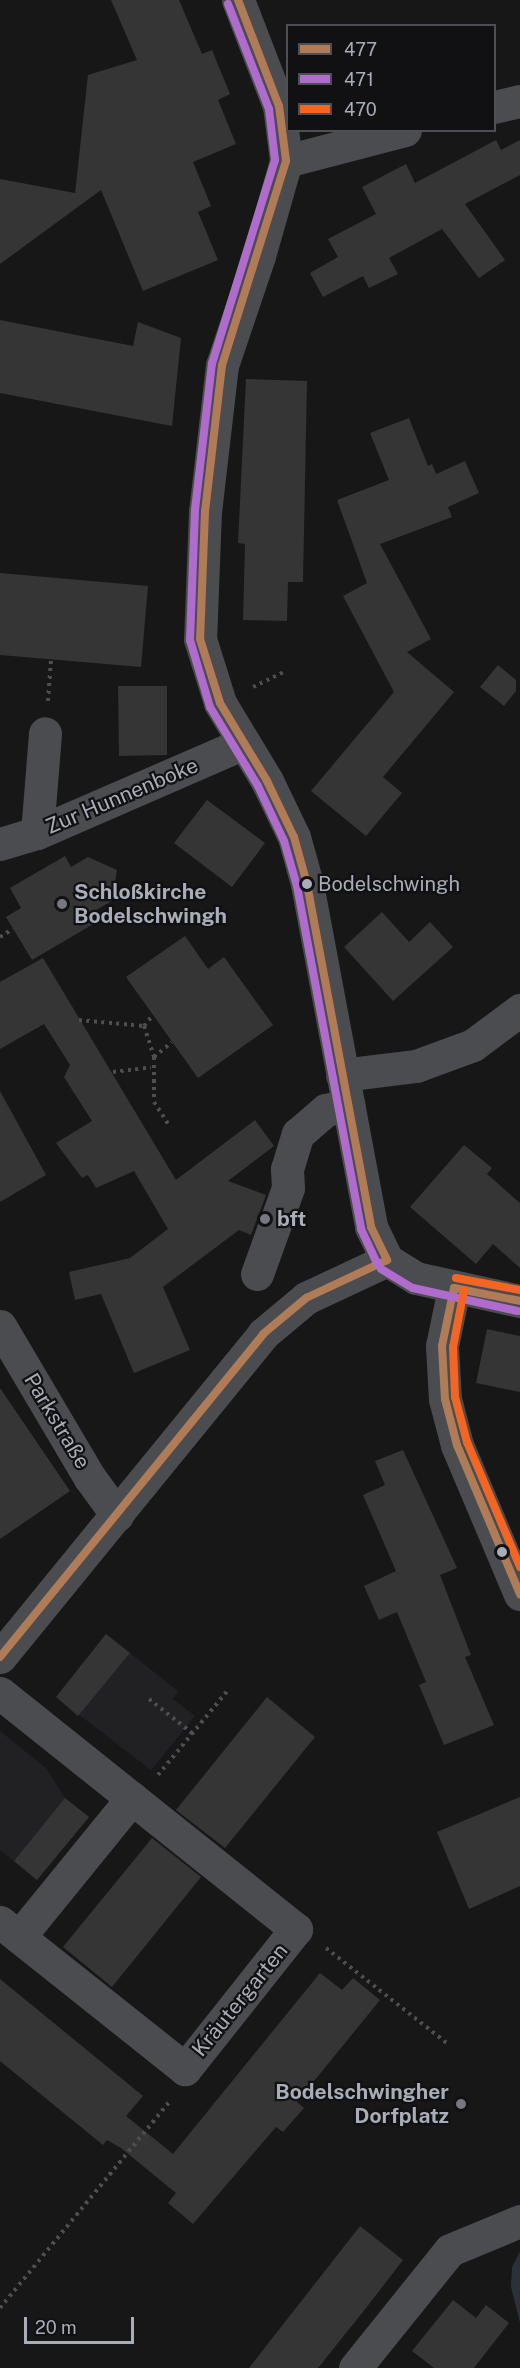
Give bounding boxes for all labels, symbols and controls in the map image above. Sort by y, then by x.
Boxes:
legend [286,24,496,132]
text: 477 [344,39,377,60]
text: 471 [344,69,374,90]
text: 470 [344,99,377,120]
street label: Zur Hunnenboke [42,753,202,839]
place label: Bodelschwingh [318,872,460,896]
marker: Bodelschwingh [301,878,313,890]
place label: Schloßkirche Bodelschwingh [74,879,227,929]
marker: Schloßkirche Bodelschwingh [55,897,69,911]
place label: bft [277,1206,306,1232]
marker: bft [258,1212,272,1226]
street label: Parkstraße [19,1369,95,1473]
unlabelled marker [496,1546,508,1558]
street label: Kräutergarten [187,1939,293,2061]
place label: Bodelschwingher Dorfplatz [275,2079,449,2129]
marker: Bodelschwingher Dorfplatz [454,2097,468,2111]
scale bar [27,2305,136,2343]
text: 20 m [35,2317,77,2338]

